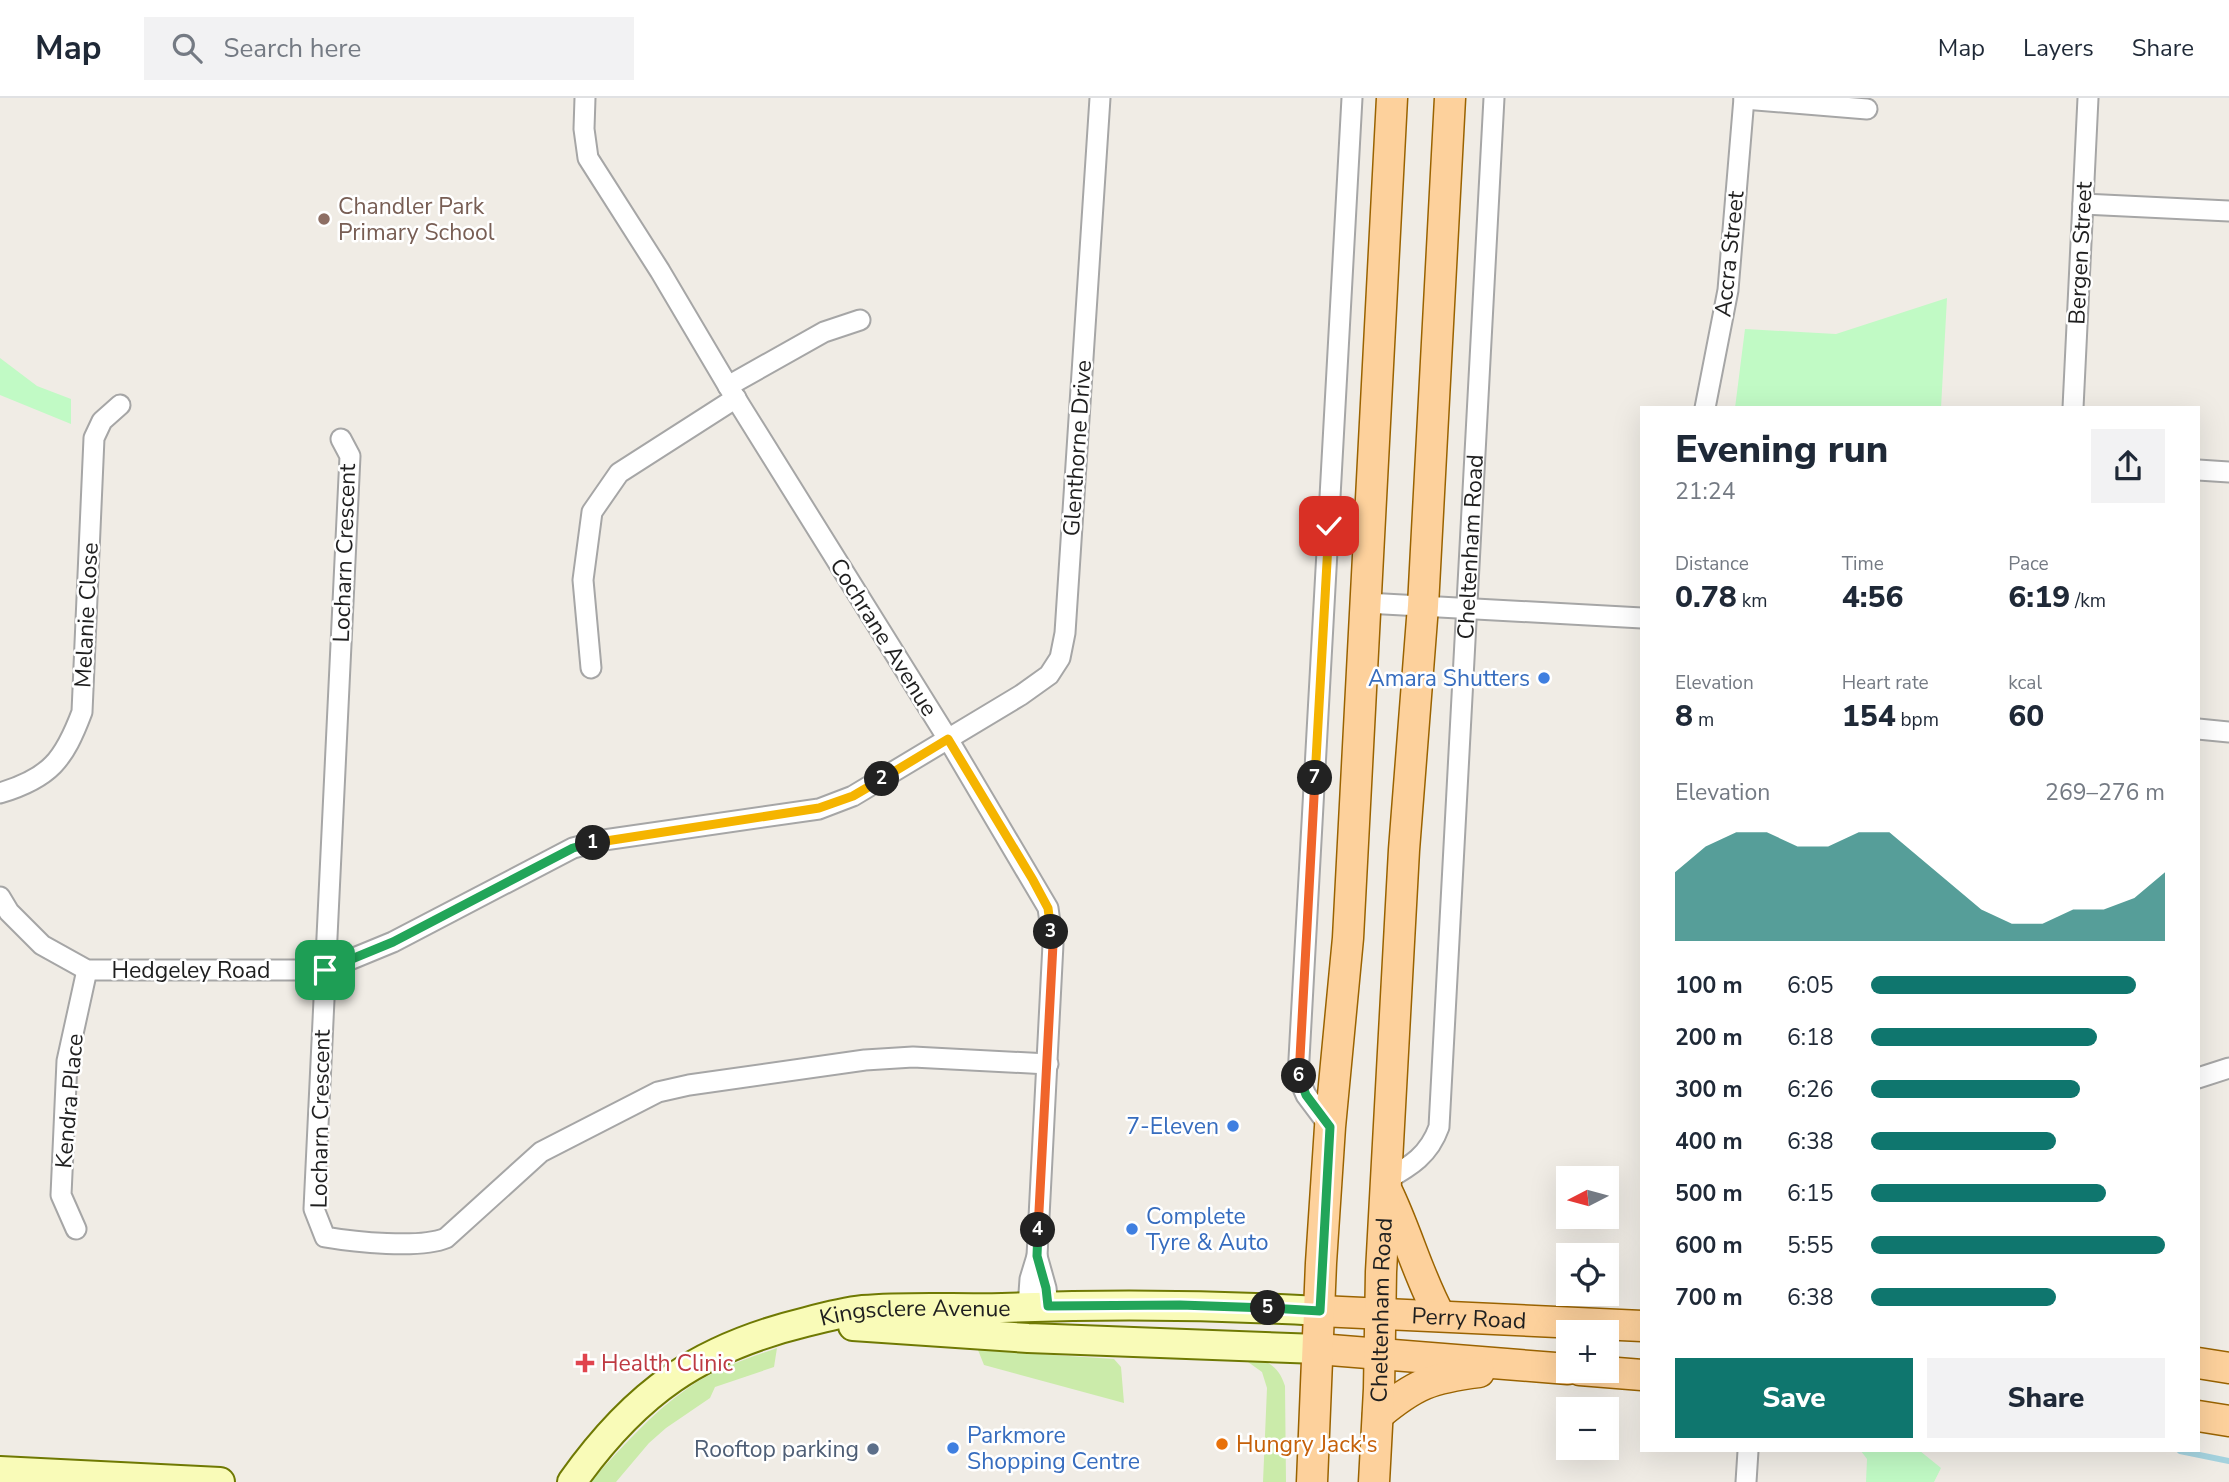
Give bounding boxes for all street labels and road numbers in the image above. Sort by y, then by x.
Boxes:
street label: Bergen Street [2061,180,2100,325]
street label: Accra Street [1707,188,1752,319]
street label: Glenthorne Drive [1056,359,1099,537]
street label: Cheltenham Road [1450,454,1491,640]
street label: Locharn Crescent [326,462,363,643]
street label: Melanie Close [67,541,106,689]
street label: Cochrane Avenue [822,552,945,722]
street label: Hedgeley Road [112,955,270,986]
street label: Locharn Crescent [303,1028,338,1209]
street label: Kendra Place [48,1032,91,1170]
street label: Cheltenham Road [1363,1217,1400,1404]
street label: Kingsclere Avenue [816,1293,1011,1334]
street label: Perry Road [1411,1300,1527,1337]

